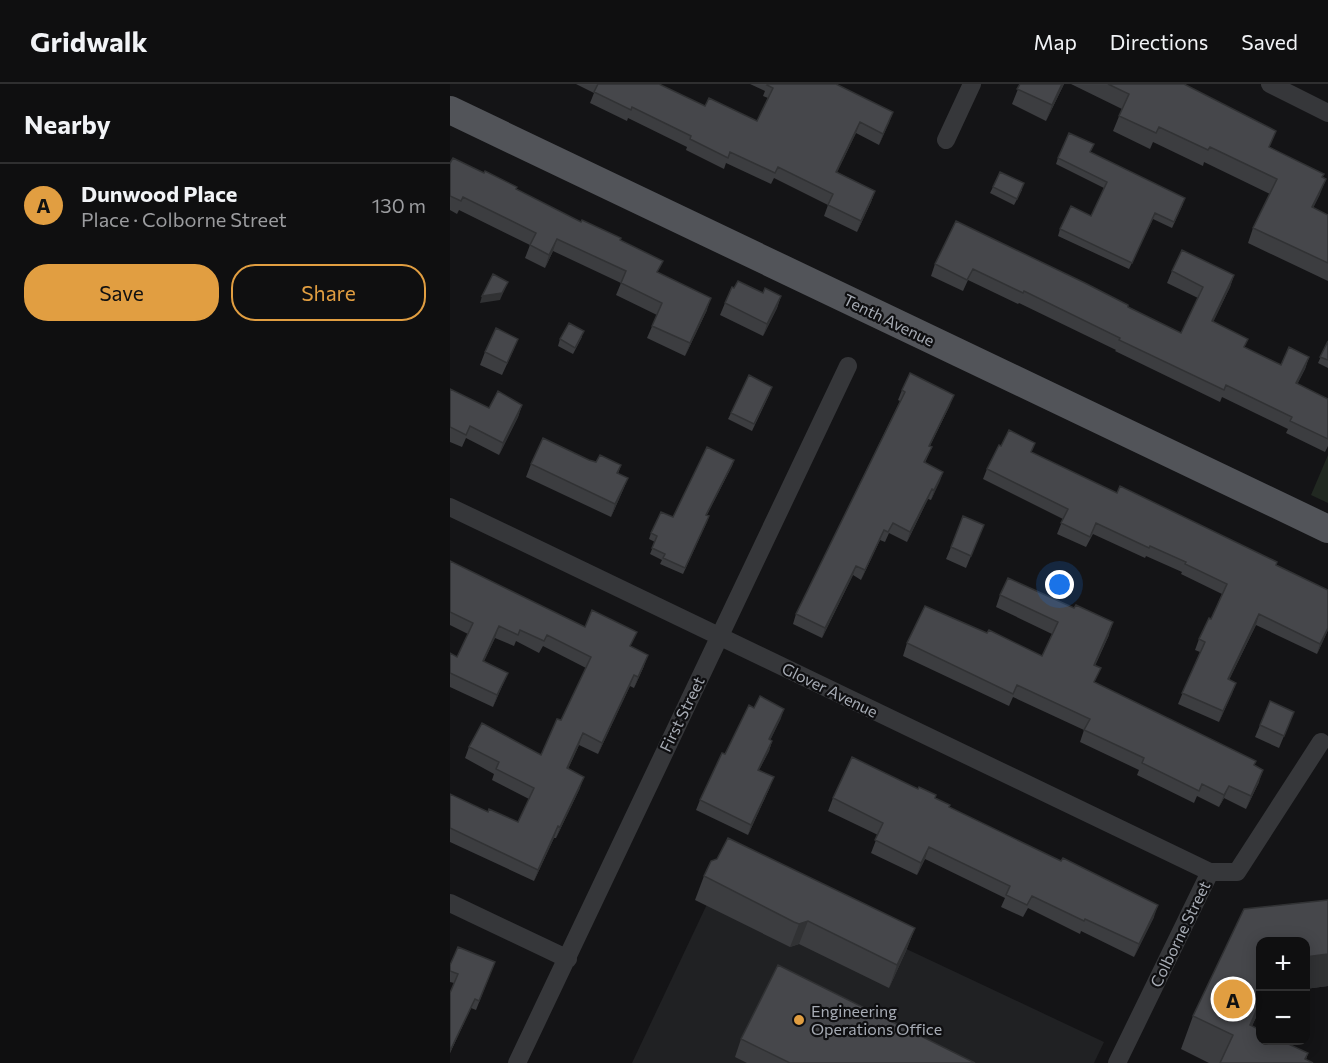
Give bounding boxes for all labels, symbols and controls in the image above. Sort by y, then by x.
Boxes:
text: Gridwalk [30,24,148,58]
text: Map [1034,29,1077,54]
text: Directions [1110,29,1208,54]
text: Saved [1241,29,1298,54]
text: Nearby [24,108,111,139]
text: Dunwood Place [81,180,237,207]
text: A [36,193,51,217]
text: 130 m [372,193,426,217]
text: Place · Colborne Street [81,207,287,231]
button: Save [24,264,219,321]
button: Share [231,264,426,321]
street label: Tenth Avenue [841,289,938,350]
your location [1045,570,1074,599]
street label: Glover Avenue [779,658,881,721]
street label: First Street [655,673,708,755]
street label: Colborne Street [1146,877,1214,990]
map controls [1256,937,1310,1045]
button: + [1256,937,1310,991]
pin: A [1214,976,1252,1022]
button: − [1256,991,1310,1045]
place label: Engineering Operations Office [811,1001,942,1038]
marker: Engineering Operations Office [792,1013,806,1027]

